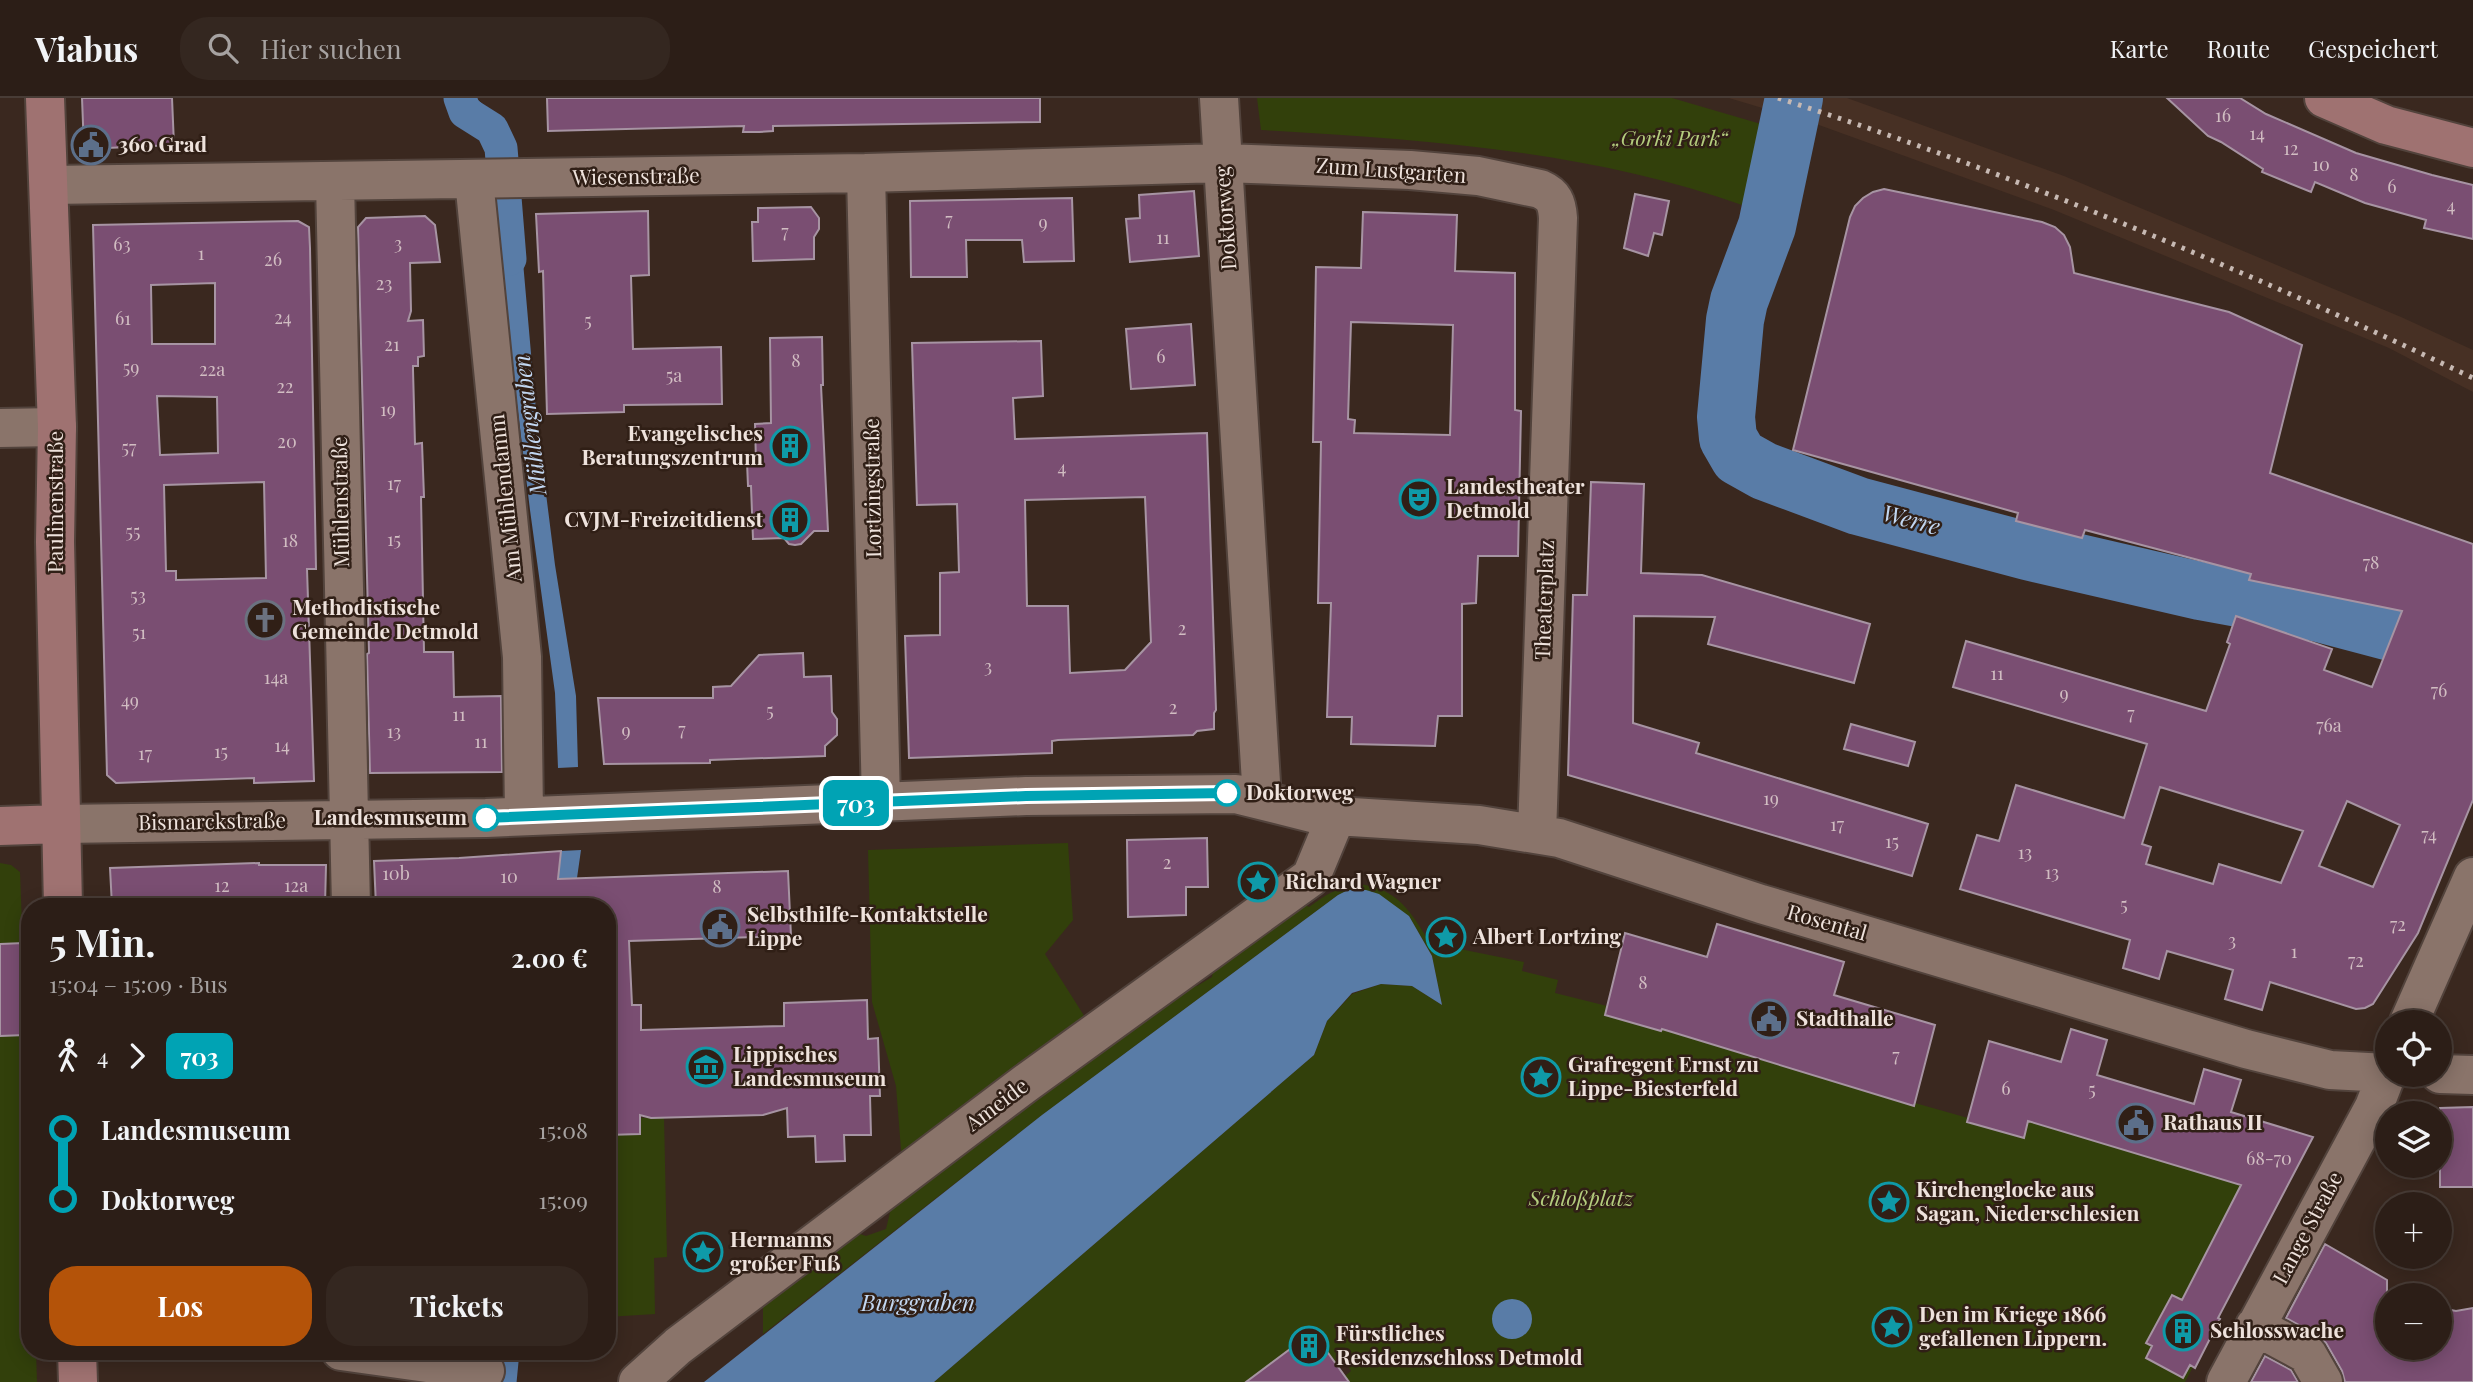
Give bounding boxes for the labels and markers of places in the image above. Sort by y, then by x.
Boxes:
public building icon: 360 Grad [70,124,112,166]
place label: 360 Grad [118,129,208,157]
place label: Evangelisches Beratungszentrum [581,418,763,470]
building icon: Evangelisches Beratungszentrum [769,425,811,467]
place label: Landestheater Detmold [1446,471,1585,523]
theatre icon: Landestheater Detmold [1398,478,1440,520]
building icon: CVJM-Freizeitdienst [769,499,811,541]
place label: CVJM-Freizeitdienst [564,504,764,532]
place label: Methodistische Gemeinde Detmold [292,592,479,644]
church icon: Methodistische Gemeinde Detmold [244,599,286,641]
place label: Doktorweg [1246,777,1354,805]
marker: Doktorweg [1214,780,1240,806]
place label: Landesmuseum [314,802,467,830]
marker: Landesmuseum [473,805,499,831]
place icon: Richard Wagner [1237,861,1279,903]
place label: Richard Wagner [1285,866,1441,894]
place label: Selbsthilfe-Kontaktstelle Lippe [747,899,988,951]
public building icon: Selbsthilfe-Kontaktstelle Lippe [699,906,741,948]
place icon: Albert Lortzing [1425,916,1467,958]
place label: Albert Lortzing [1472,921,1621,949]
public building icon: Stadthalle [1748,998,1790,1040]
place label: Stadthalle [1796,1003,1894,1031]
place label: Lippisches Landesmuseum [733,1039,886,1091]
museum icon: Lippisches Landesmuseum [685,1046,727,1088]
place label: Grafregent Ernst zu Lippe-Biesterfeld [1568,1049,1759,1101]
place icon: Grafregent Ernst zu Lippe-Biesterfeld [1520,1056,1562,1098]
public building icon: Rathaus II [2115,1102,2157,1144]
place label: Rathaus II [2163,1107,2263,1135]
place label: Kirchenglocke aus Sagan, Niederschlesien [1916,1174,2139,1226]
place icon: Kirchenglocke aus Sagan, Niederschlesien [1868,1181,1910,1223]
place label: Hermanns großer Fuß [730,1224,841,1276]
place icon: Hermanns großer Fuß [682,1231,724,1273]
place label: Den im Kriege 1866 gefallenen Lippern. [1919,1299,2107,1351]
place icon: Den im Kriege 1866 gefallenen Lippern. [1871,1306,1913,1348]
building icon: Schlosswache [2162,1310,2204,1352]
place label: Schlosswache [2210,1315,2344,1343]
place label: Fürstliches Residenzschloss Detmold [1336,1318,1583,1370]
building icon: Fürstliches Residenzschloss Detmold [1288,1325,1330,1367]

